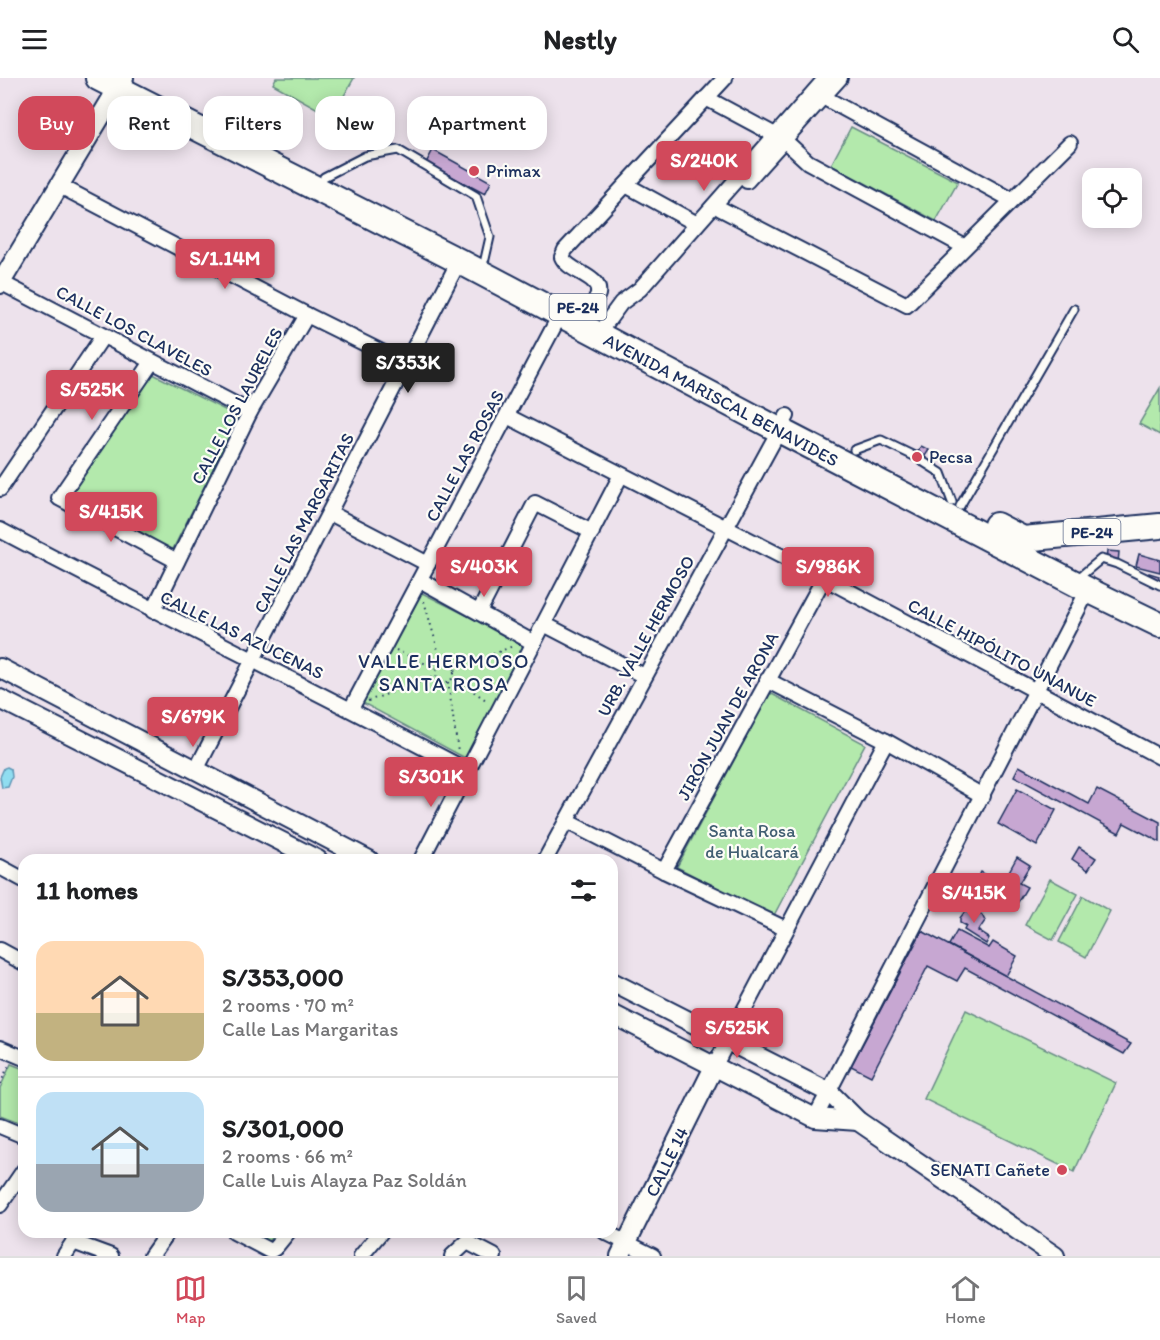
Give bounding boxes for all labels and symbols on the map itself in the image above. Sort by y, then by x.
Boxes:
pin: S/240K [655,141,753,192]
place label: Primax [486,160,540,182]
marker: Primax [467,164,481,178]
pin: S/1.14M [170,239,280,290]
street label: CALLE LOS CLAVELES [52,281,216,381]
road number: PE-24 [550,294,606,320]
street label: CALLE LOS LAURELES [186,324,288,488]
street label: AVENIDA MARISCAL BENAVIDES [600,329,842,471]
pin: S/353K [359,343,457,394]
pin: S/525K [43,370,141,421]
street label: CALLE LAS ROSAS [421,386,509,526]
street label: CALLE LAS MARGARITAS [249,429,359,617]
place label: Pecsa [929,446,973,468]
marker: Pecsa [910,450,924,464]
pin: S/415K [62,492,160,543]
road number: PE-24 [1064,519,1120,545]
pin: S/403K [435,547,533,598]
pin: S/986K [779,547,877,598]
street label: URB. VALLE HERMOSO [593,552,699,720]
street label: CALLE LAS AZUCENAS [157,586,327,684]
street label: CALLE HIPÓLITO UNANUE [904,594,1100,712]
street label: JIRÓN JUAN DE ARONA [672,627,784,804]
district label: VALLE HERMOSO SANTA ROSA [358,649,530,696]
pin: S/679K [144,697,242,748]
pin: S/301K [382,757,480,808]
park label: Santa Rosa de Hualcará [705,820,799,863]
pin: S/415K [925,873,1023,924]
pin: S/525K [688,1008,786,1059]
street label: CALLE 14 [641,1124,693,1200]
place label: SENATI Cañete [930,1159,1050,1181]
marker: SENATI Cañete [1055,1163,1069,1177]

